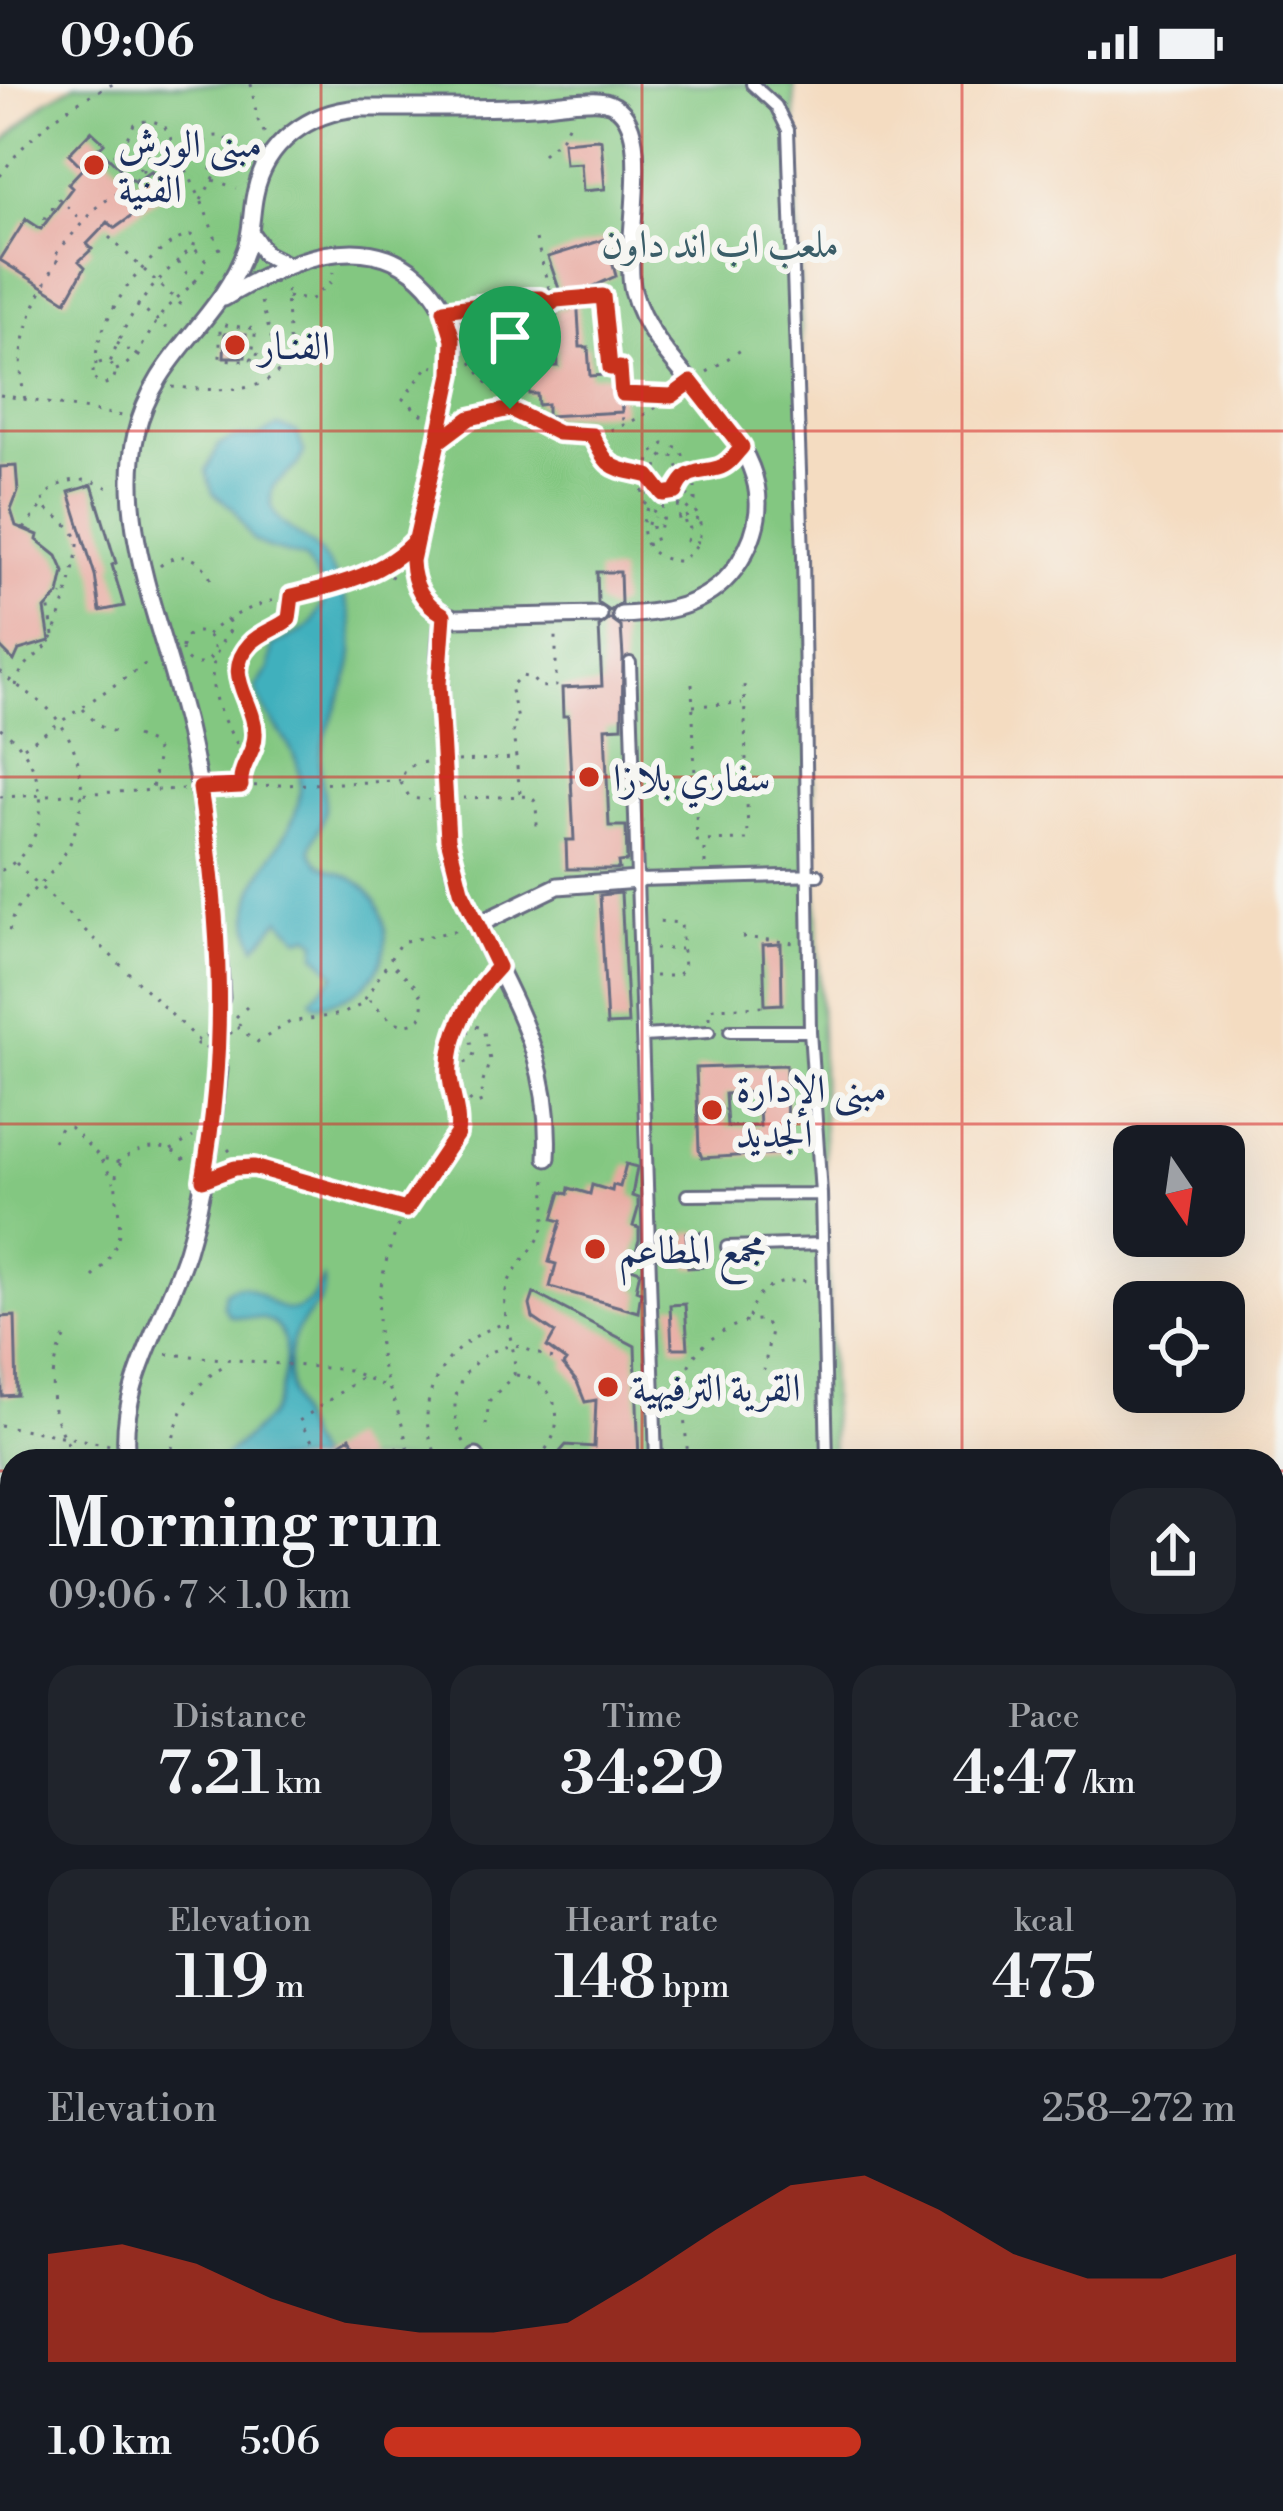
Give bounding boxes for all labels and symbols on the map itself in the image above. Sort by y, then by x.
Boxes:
place label: مبنى الورش الفنية [118,121,262,215]
marker: مبنى الورش الفنية [81,152,107,178]
park label: ملعب اب اند داون [601,221,839,270]
pin [459,286,561,409]
place label: الفنـار [255,323,330,372]
marker: الفنـار [222,332,248,358]
place label: سفاري بلازا [613,755,771,809]
marker: سفاري بلازا [576,764,602,790]
place label: مبنى الإدارة الجديد [736,1066,887,1160]
marker: مبنى الإدارة الجديد [699,1097,725,1123]
north arrow [1113,1125,1245,1257]
place label: مجمع المطاعم [619,1227,766,1286]
marker: مجمع المطاعم [582,1236,608,1262]
place label: القرية الترفيهية [632,1365,801,1414]
marker: القرية الترفيهية [595,1374,621,1400]

